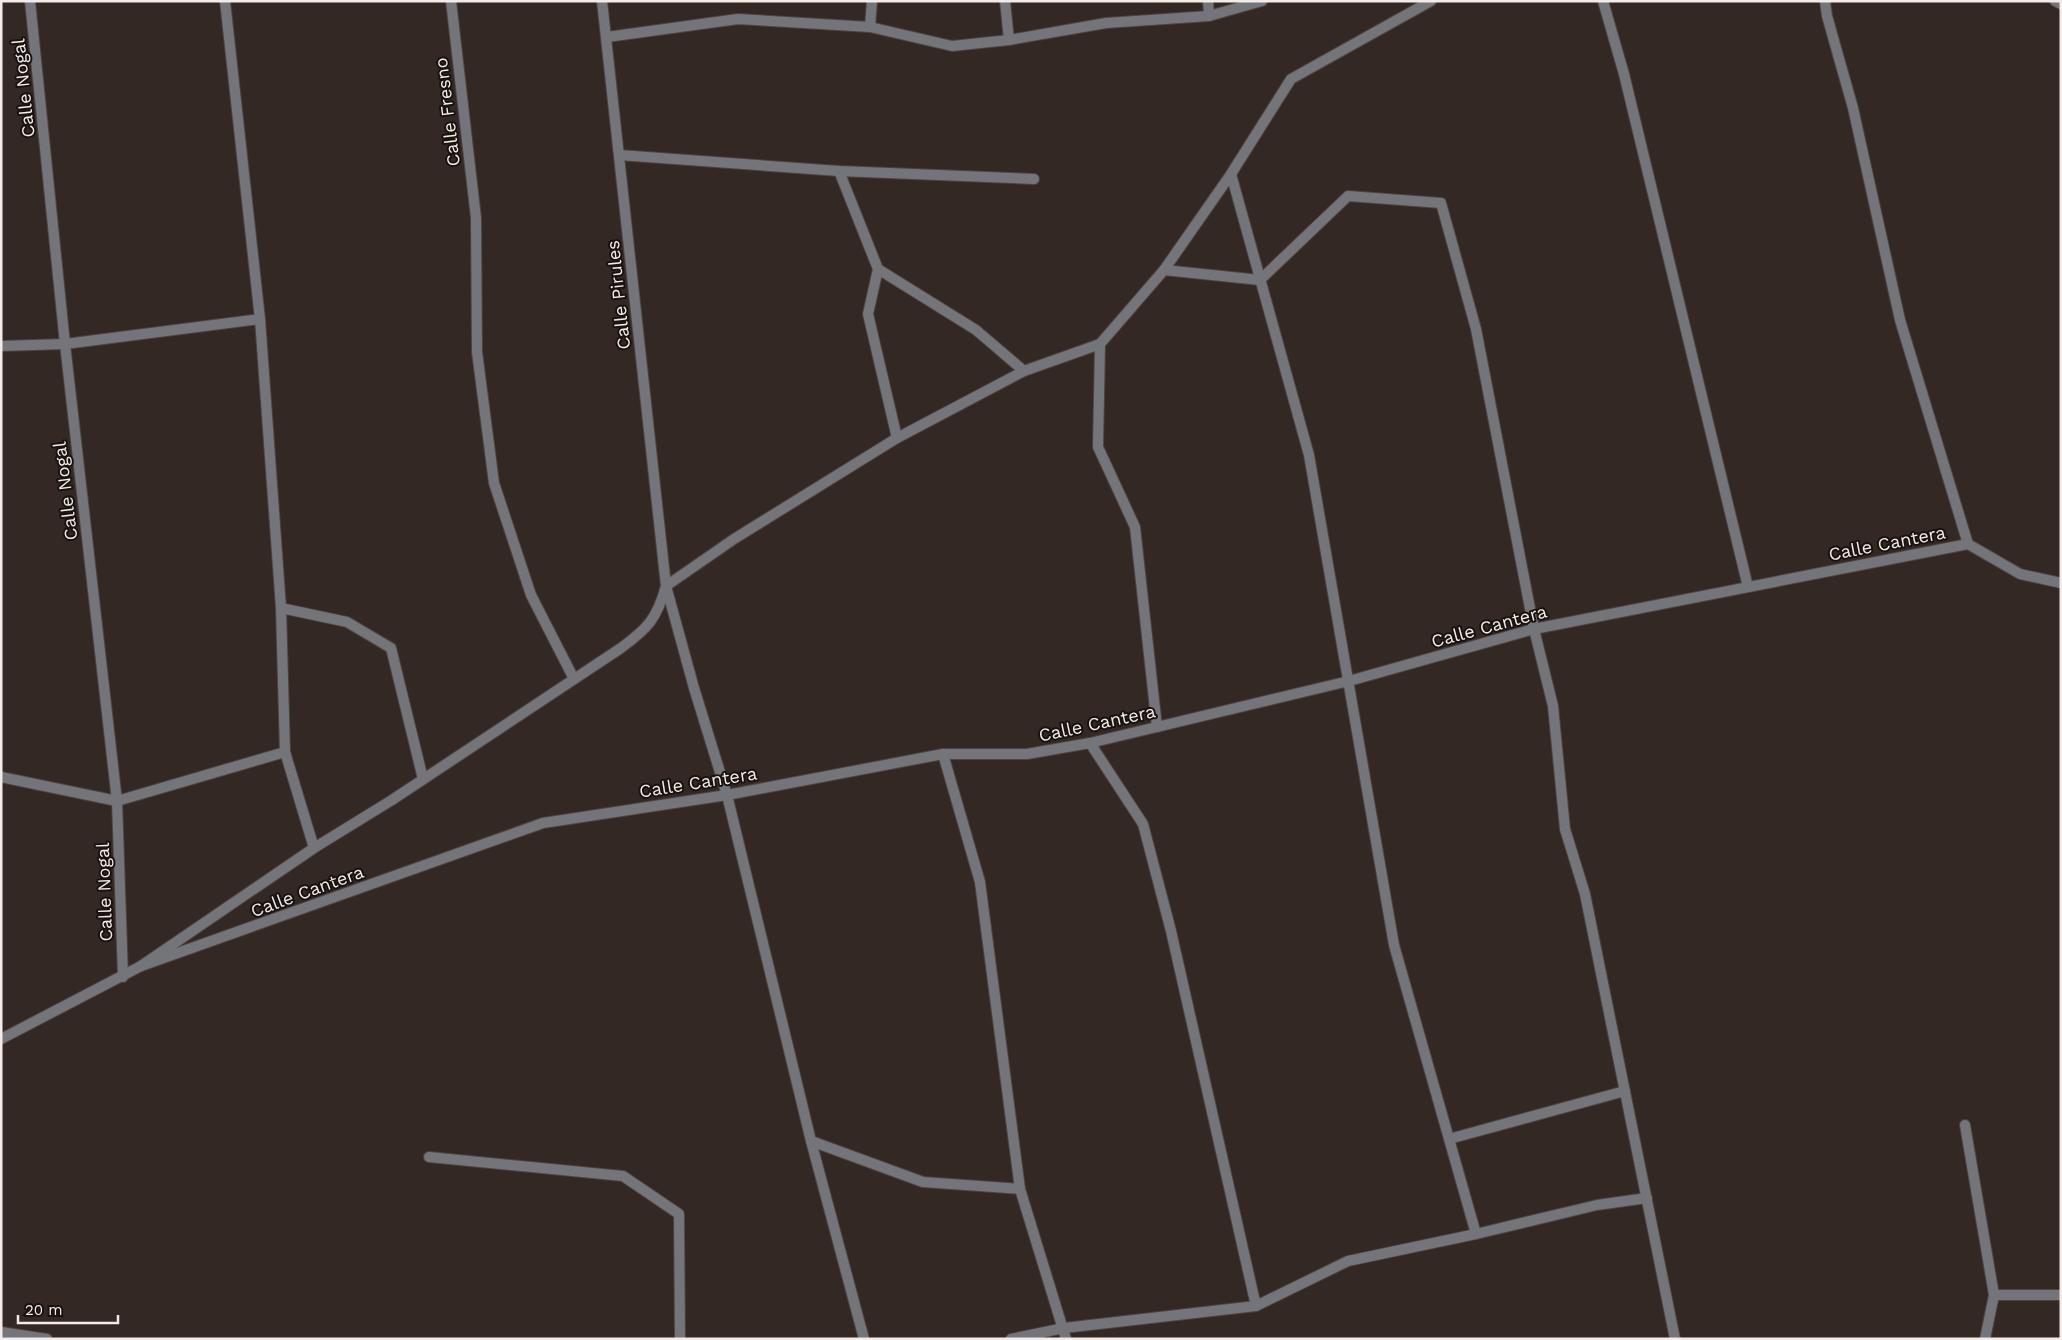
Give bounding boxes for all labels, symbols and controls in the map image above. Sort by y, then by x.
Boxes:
street label: Calle Nogal [7,37,39,138]
street label: Calle Fresno [430,57,464,167]
street label: Calle Pirules [602,239,634,351]
street label: Calle Nogal [48,440,81,542]
street label: Calle Cantera [1827,521,1947,565]
street label: Calle Cantera [1429,600,1549,652]
street label: Calle Cantera [1037,700,1157,746]
street label: Calle Cantera [638,762,758,802]
street label: Calle Nogal [92,842,116,942]
street label: Calle Cantera [248,861,366,921]
scale bar [18,1292,118,1324]
text: 20 m [25,1301,63,1319]

